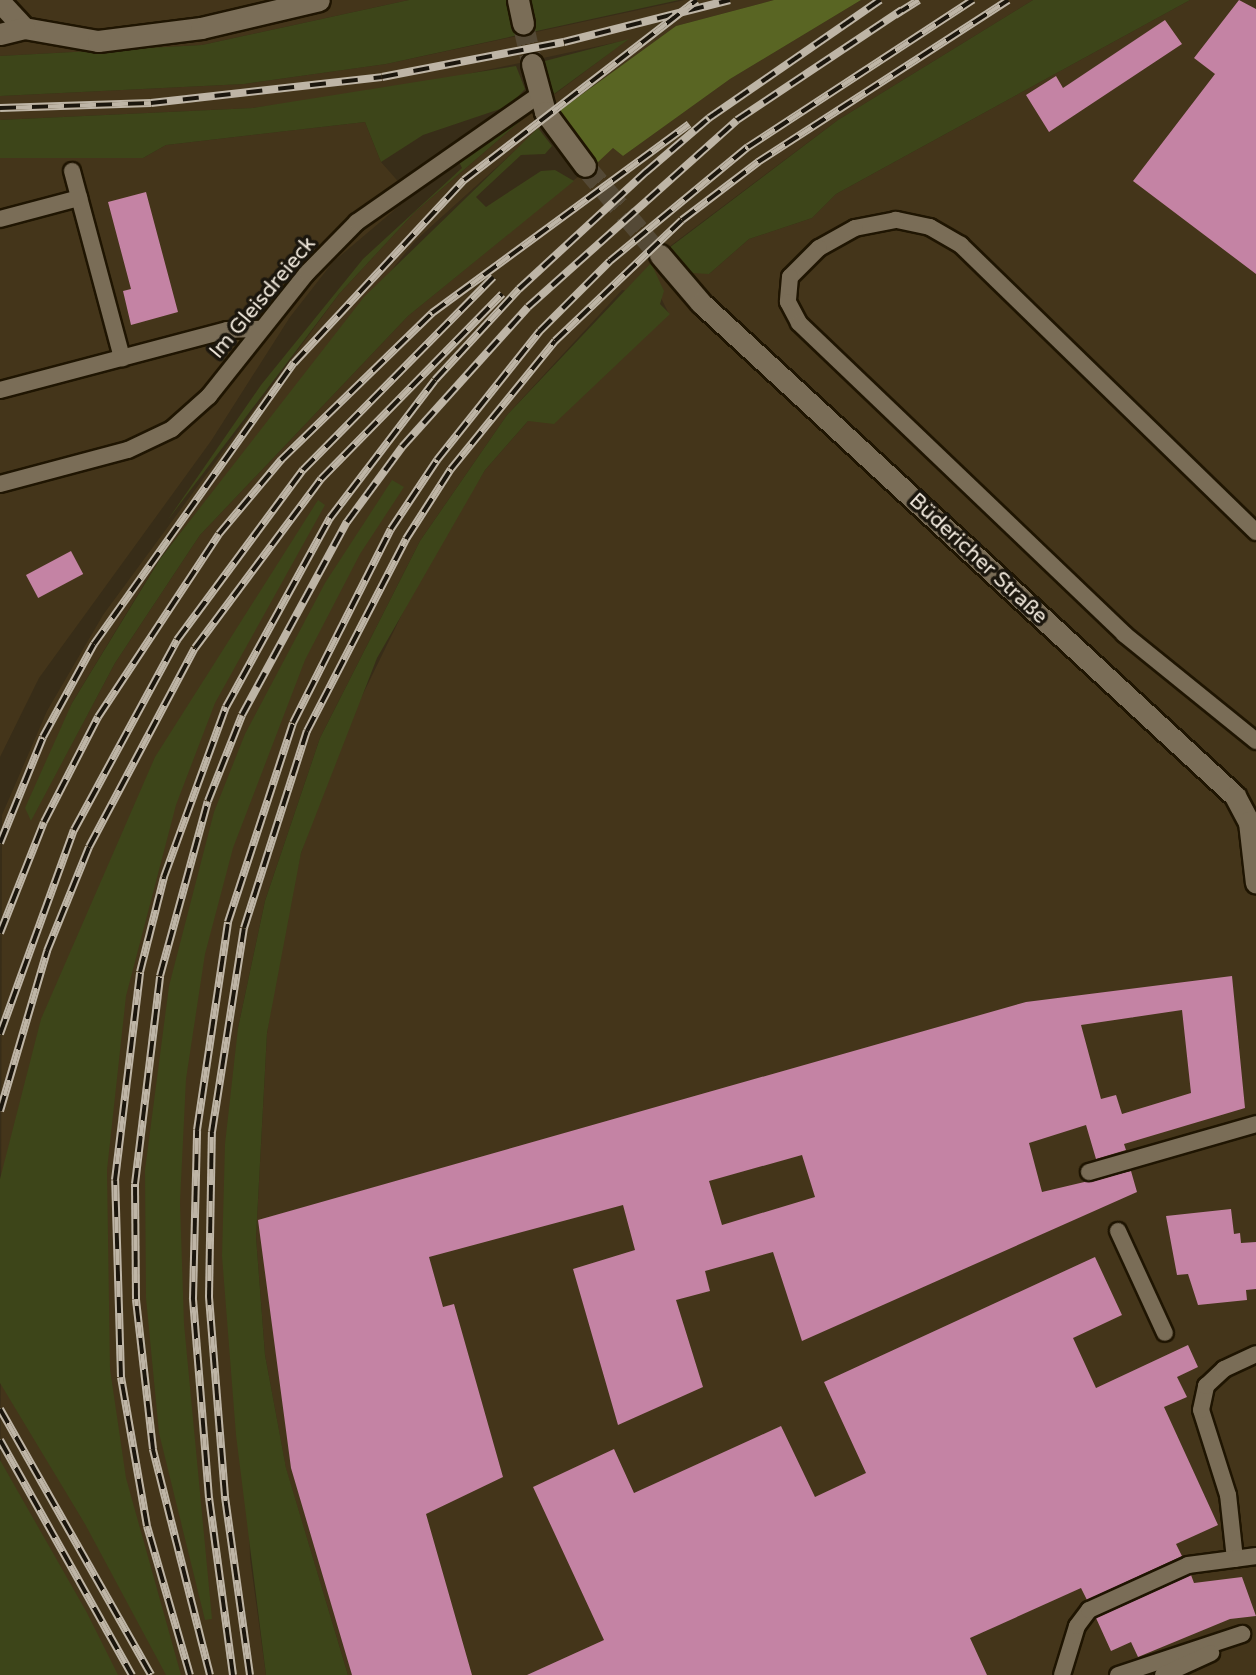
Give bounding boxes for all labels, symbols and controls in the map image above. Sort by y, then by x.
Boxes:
street label: Im Gleisdreieck [205,232,321,364]
street label: Büdericher Straße [904,488,1052,630]

